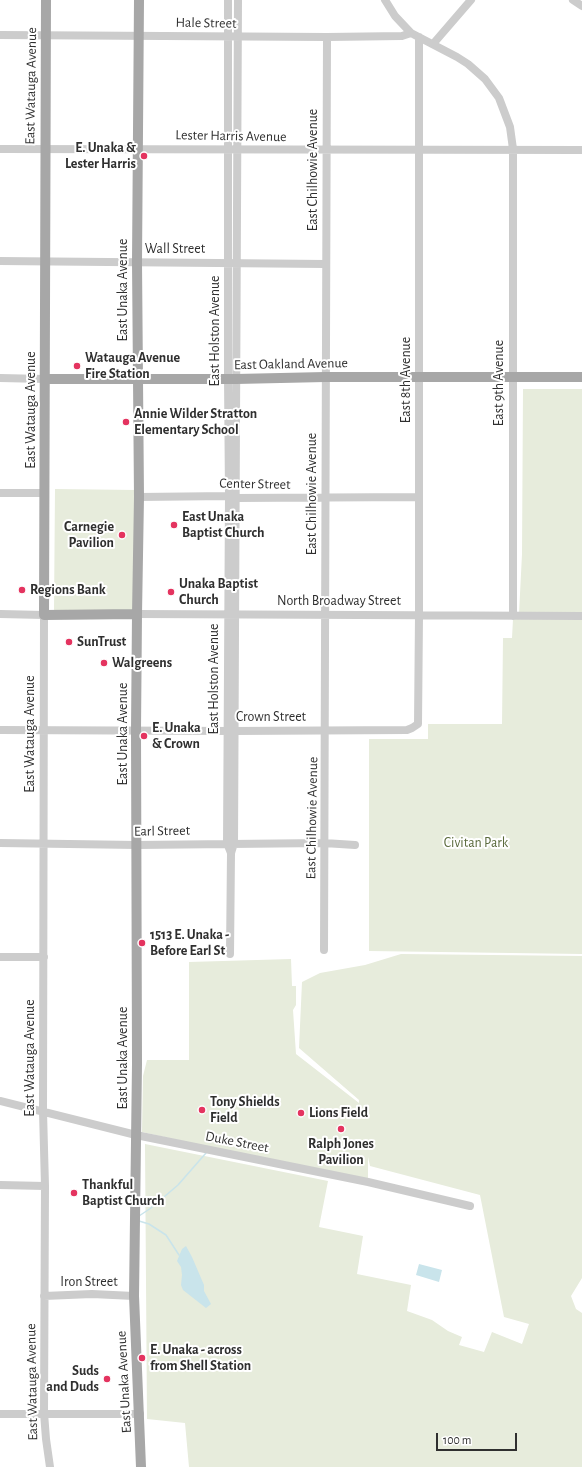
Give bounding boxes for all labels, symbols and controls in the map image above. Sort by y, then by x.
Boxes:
street label: Hale Street [175,14,237,32]
street label: East Watauga Avenue [22,27,40,145]
street label: East Chilhowie Avenue [305,109,321,231]
street label: Lester Harris Avenue [175,127,287,145]
place label: E. Unaka & Lester Harris [65,140,136,172]
marker: E. Unaka & Lester Harris [139,151,149,161]
street label: East Unaka Avenue [115,239,131,341]
street label: Wall Street [145,241,205,257]
street label: East Holston Avenue [207,275,223,387]
street label: East 8th Avenue [398,337,414,423]
street label: East 9th Avenue [491,340,507,426]
place label: Watauga Avenue Fire Station [85,350,180,382]
street label: East Watauga Avenue [23,351,39,469]
street label: East Oakland Avenue [234,355,348,373]
marker: Watauga Avenue Fire Station [72,361,82,371]
place label: Annie Wilder Stratton Elementary School [134,406,257,438]
marker: Annie Wilder Stratton Elementary School [121,417,131,427]
street label: East Chilhowie Avenue [304,433,320,555]
street label: Center Street [219,475,291,493]
place label: East Unaka Baptist Church [182,509,264,542]
place label: Carnegie Pavilion [64,519,114,552]
marker: East Unaka Baptist Church [169,520,179,530]
marker: Carnegie Pavilion [117,530,127,540]
place label: Unaka Baptist Church [179,576,258,608]
place label: Regions Bank [30,582,106,598]
marker: Regions Bank [17,585,27,595]
marker: Unaka Baptist Church [166,587,176,597]
street label: North Broadway Street [277,593,401,609]
street label: East Holston Avenue [206,623,222,735]
place label: SunTrust [77,634,126,650]
marker: SunTrust [64,637,74,647]
place label: Walgreens [112,655,172,671]
marker: Walgreens [99,658,109,668]
street label: East Watauga Avenue [22,675,38,793]
street label: East Unaka Avenue [115,683,131,785]
street label: Crown Street [236,709,306,725]
place label: E. Unaka & Crown [152,720,201,752]
marker: E. Unaka & Crown [139,731,149,741]
street label: East Chilhowie Avenue [303,757,321,879]
street label: Earl Street [134,822,190,840]
park label: Civitan Park [444,835,508,851]
place label: 1513 E. Unaka - Before Earl St [150,927,229,960]
marker: 1513 E. Unaka - Before Earl St [137,938,147,948]
street label: East Watauga Avenue [22,999,38,1117]
street label: East Unaka Avenue [115,1007,131,1109]
place label: Tony Shields Field [210,1094,280,1126]
marker: Tony Shields Field [197,1105,207,1115]
place label: Lions Field [309,1105,368,1121]
marker: Lions Field [296,1108,306,1118]
marker: Ralph Jones Pavilion [336,1124,346,1134]
street label: Duke Street [204,1128,270,1156]
place label: Ralph Jones Pavilion [308,1136,374,1168]
place label: Thankful Baptist Church [82,1177,164,1210]
marker: Thankful Baptist Church [69,1188,79,1198]
street label: Iron Street [60,1274,118,1290]
street label: East Watauga Avenue [23,1323,41,1441]
street label: East Unaka Avenue [113,1330,135,1434]
place label: E. Unaka - across from Shell Station [150,1342,251,1374]
marker: E. Unaka - across from Shell Station [137,1353,147,1363]
place label: Suds and Duds [46,1363,99,1396]
marker: Suds and Duds [102,1374,112,1384]
scale bar [438,1425,519,1451]
text: 100 m [443,1434,471,1446]

